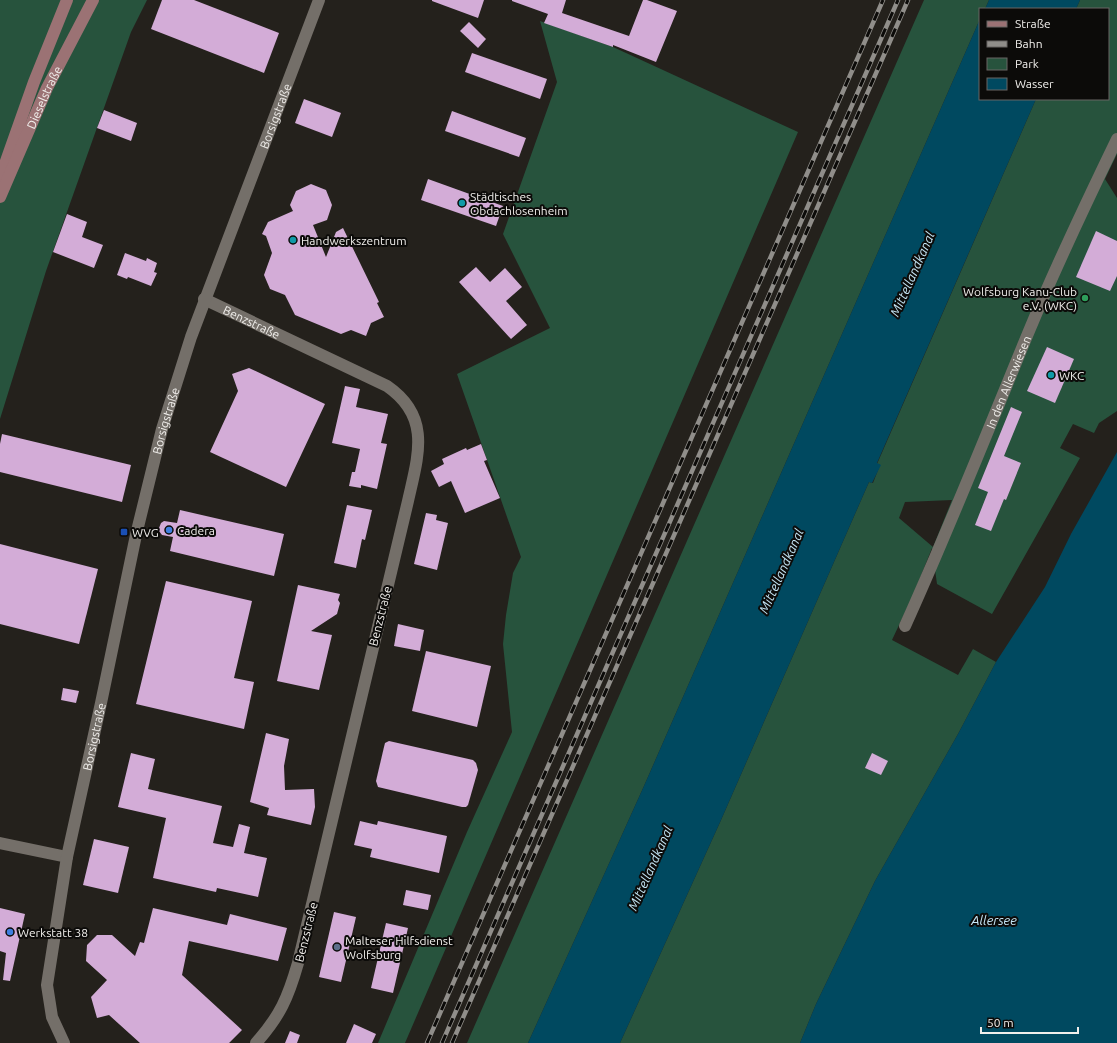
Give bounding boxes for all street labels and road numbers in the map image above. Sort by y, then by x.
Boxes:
street label: Dieselstraße [24,64,64,131]
street label: Borsigstraße [257,81,293,150]
street label: Benzstraße [221,303,282,341]
street label: In den Allerwiesen [983,334,1033,430]
street label: Borsigstraße [150,386,181,455]
street label: Benzstraße [366,585,394,647]
street label: Borsigstraße [80,701,107,771]
street label: Benzstraße [292,901,320,963]

